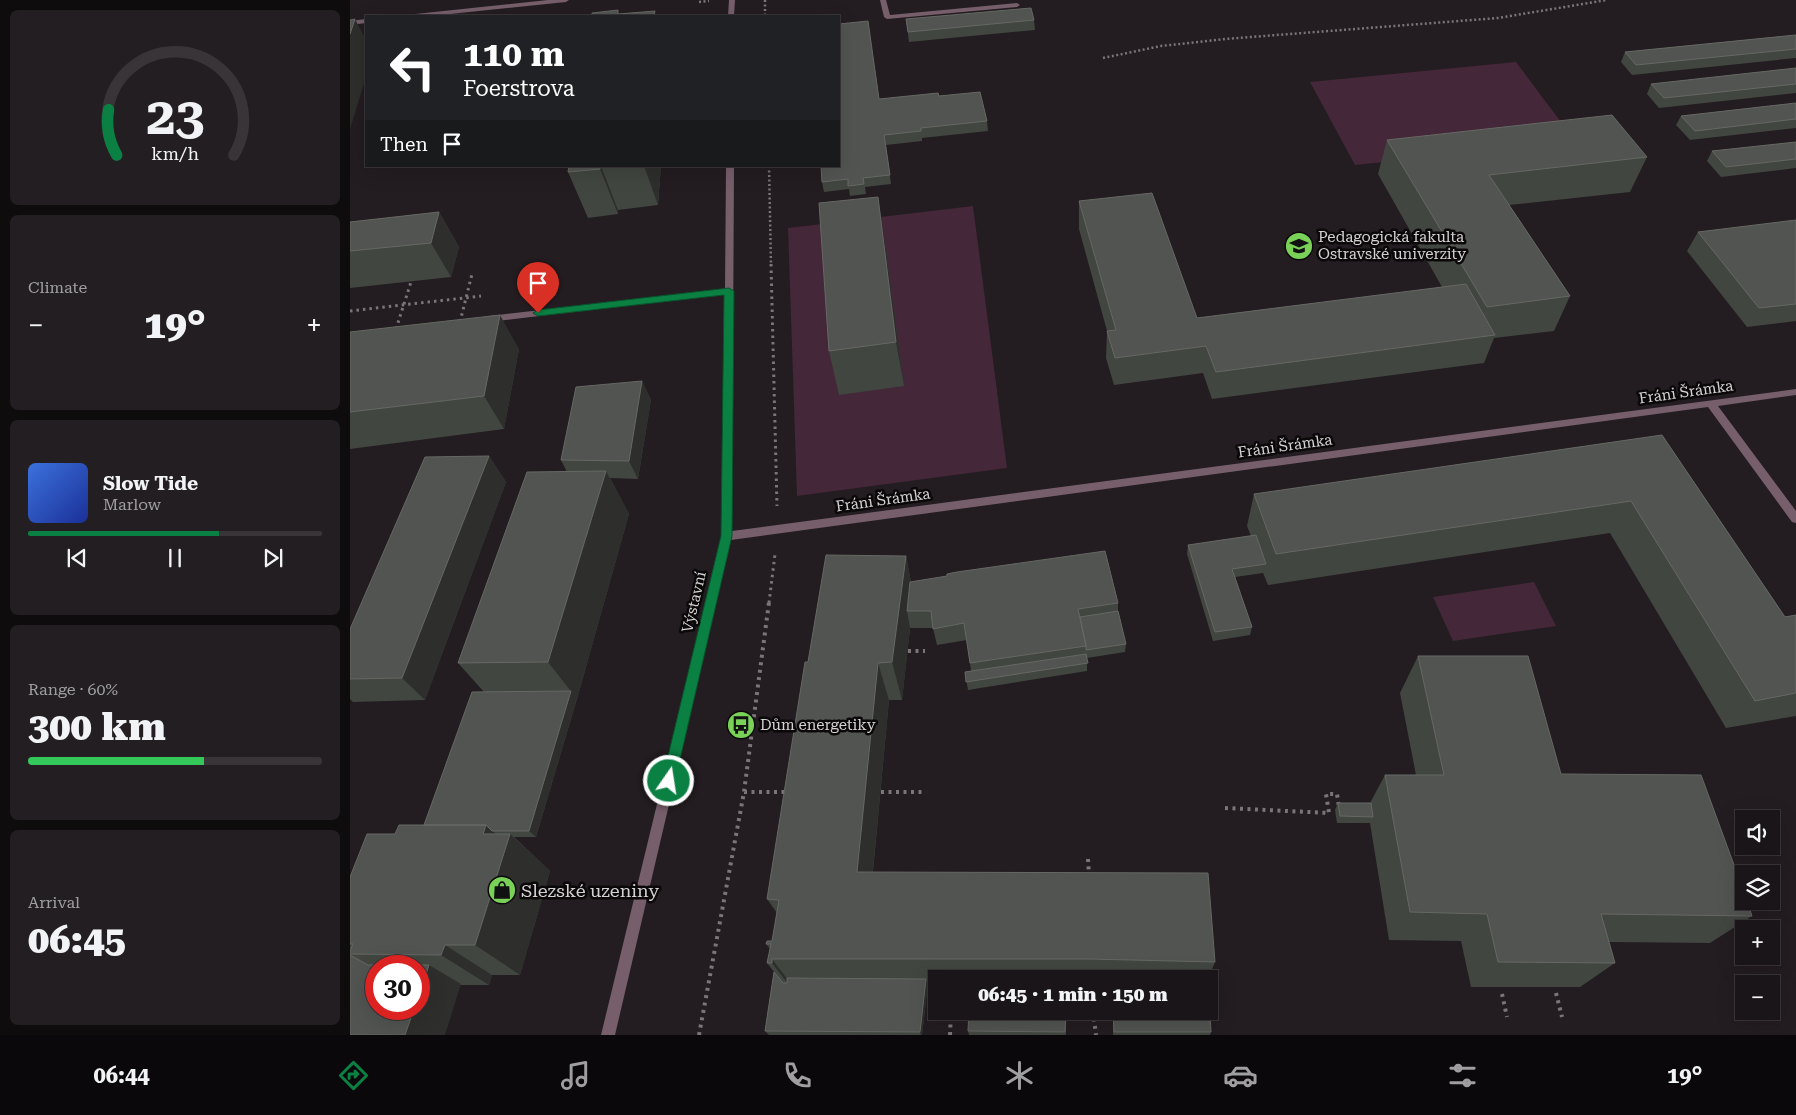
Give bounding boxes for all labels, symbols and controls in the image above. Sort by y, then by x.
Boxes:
text: 110 m [463,34,564,75]
icon: left [380,35,445,100]
text: Foerstrova [463,76,575,101]
text: 23 [146,86,204,147]
icon: arrive [438,130,466,158]
text: Then [380,133,428,156]
text: km/h [151,143,199,164]
place label: Pedagogická fakulta Ostravské univerzity [1318,228,1466,263]
school or university icon: Pedagogická fakulta Ostravské univerzity [1284,231,1314,261]
pin [517,262,559,313]
icon: arrive [524,269,552,297]
text: Climate [28,278,87,297]
text: 19° [144,303,206,347]
text: − [28,309,44,342]
text: + [306,309,322,342]
street label: Fráni Šrámka [1638,376,1734,408]
street label: Fráni Šrámka [1237,430,1333,462]
text: Slow Tide [103,472,198,495]
street label: Fráni Šrámka [835,484,931,516]
text: Marlow [103,495,161,514]
icon: previous [63,544,91,572]
icon: pause [161,544,189,572]
icon: next [259,544,287,572]
street label: Výstavní [678,569,710,634]
text: Range · 60% [28,680,118,699]
text: 300 km [28,705,166,749]
bus stop icon: Dům energetiky [726,710,756,740]
place label: Dům energetiky [760,716,876,734]
position arrow [642,754,694,806]
map controls [1735,810,1780,1020]
button: sound [1735,810,1780,855]
button: layers [1735,865,1780,910]
shop icon: Slezské uzeniny [487,875,517,905]
place label: Slezské uzeniny [521,880,659,901]
text: Arrival [28,893,80,912]
text: 06:45 [28,918,126,962]
button: + [1735,920,1780,965]
speed limit sign: 30 [365,955,430,1020]
button: − [1735,975,1780,1020]
text: 06:45 · 1 min · 150 m [978,983,1168,1006]
icon: directions [336,1058,371,1093]
icon: music [558,1058,593,1093]
icon: phone [780,1058,815,1093]
icon: climate [1002,1058,1037,1093]
icon: car [1223,1058,1258,1093]
icon: filters [1445,1058,1480,1093]
text: 06:44 [93,1063,150,1088]
text: 19° [1667,1063,1703,1088]

